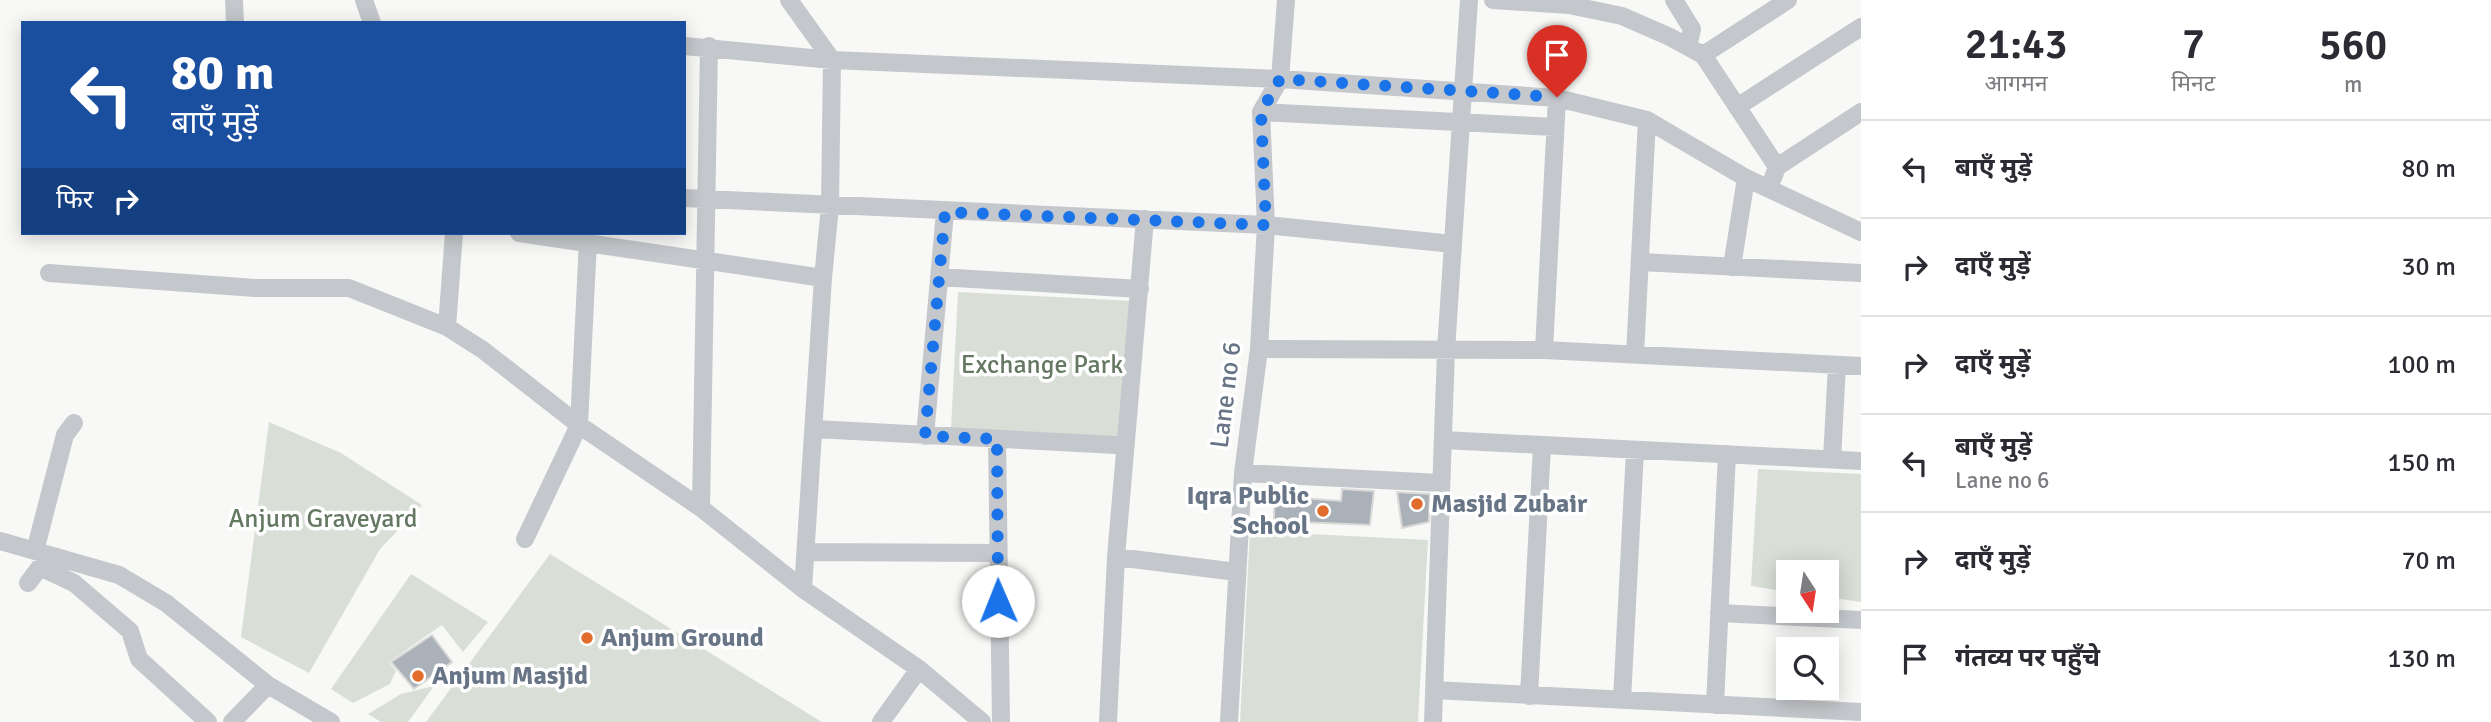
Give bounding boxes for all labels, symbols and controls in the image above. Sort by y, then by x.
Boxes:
text: 21:43 [1965,19,2067,70]
text: 7 [2182,19,2205,70]
text: 560 [2319,20,2387,71]
pin [1527,25,1587,97]
icon: arrive [1538,36,1576,74]
text: 80 m [171,43,274,103]
icon: left [56,49,147,140]
text: आगमन [1985,69,2048,98]
text: मिनट [2171,69,2215,98]
text: m [2344,70,2362,99]
text: बाएँ मुड़ें [171,103,259,142]
icon: left [1896,150,1934,188]
text: बाएँ मुड़ें [1955,152,2032,184]
text: 80 m [2401,153,2456,185]
icon: right [107,182,145,220]
text: फिर [56,184,93,216]
icon: right [1896,248,1934,286]
text: दाएँ मुड़ें [1955,250,2031,282]
text: 30 m [2401,251,2456,283]
street label: Lane no 6 [1204,340,1248,450]
icon: right [1896,346,1934,384]
text: दाएँ मुड़ें [1955,348,2031,380]
park label: Exchange Park [961,349,1123,381]
text: 100 m [2387,349,2456,381]
text: बाएँ मुड़ें [1955,431,2032,463]
icon: left [1896,444,1934,482]
text: 150 m [2387,447,2456,479]
text: Lane no 6 [1955,466,2050,495]
place label: Iqra Public School [1187,480,1309,542]
place label: Masjid Zubair [1431,488,1588,520]
marker: Masjid Zubair [1409,496,1425,512]
park label: Anjum Graveyard [228,503,418,535]
marker: Iqra Public School [1315,503,1331,519]
icon: right [1896,542,1934,580]
text: दाएँ मुड़ें [1955,544,2031,576]
text: 70 m [2401,545,2456,577]
north arrow [1776,560,1839,623]
map controls [1776,560,1839,700]
position arrow [961,564,1035,638]
place label: Anjum Ground [601,622,764,654]
marker: Anjum Ground [579,630,595,646]
button: search [1776,637,1839,700]
icon: arrive [1896,640,1934,678]
text: गंतव्य पर पहुँचे [1955,642,2100,674]
text: 130 m [2387,643,2456,675]
place label: Anjum Masjid [432,660,588,692]
marker: Anjum Masjid [410,668,426,684]

